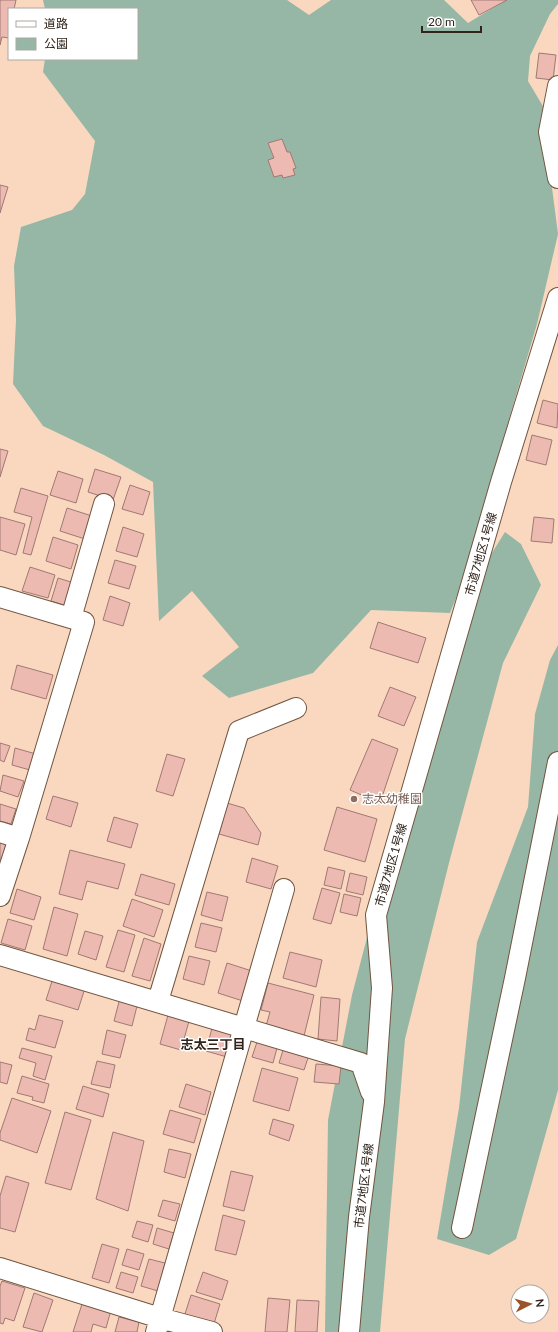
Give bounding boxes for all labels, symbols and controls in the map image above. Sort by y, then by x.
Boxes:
legend [8,8,138,60]
scale bar [422,8,481,34]
text: 20 m [428,14,455,29]
text: 道路 [44,16,68,31]
text: 公園 [44,36,68,51]
street label: 市道7地区1号線 [461,510,500,597]
place label: 志太幼稚園 [362,791,422,806]
marker: 志太幼稚園 [349,794,359,804]
street label: 市道7地区1号線 [371,821,410,908]
district label: 志太三丁目 [180,1036,246,1052]
street label: 市道7地区1号線 [351,1142,376,1229]
north arrow [510,1284,550,1324]
text: N [534,1298,547,1308]

